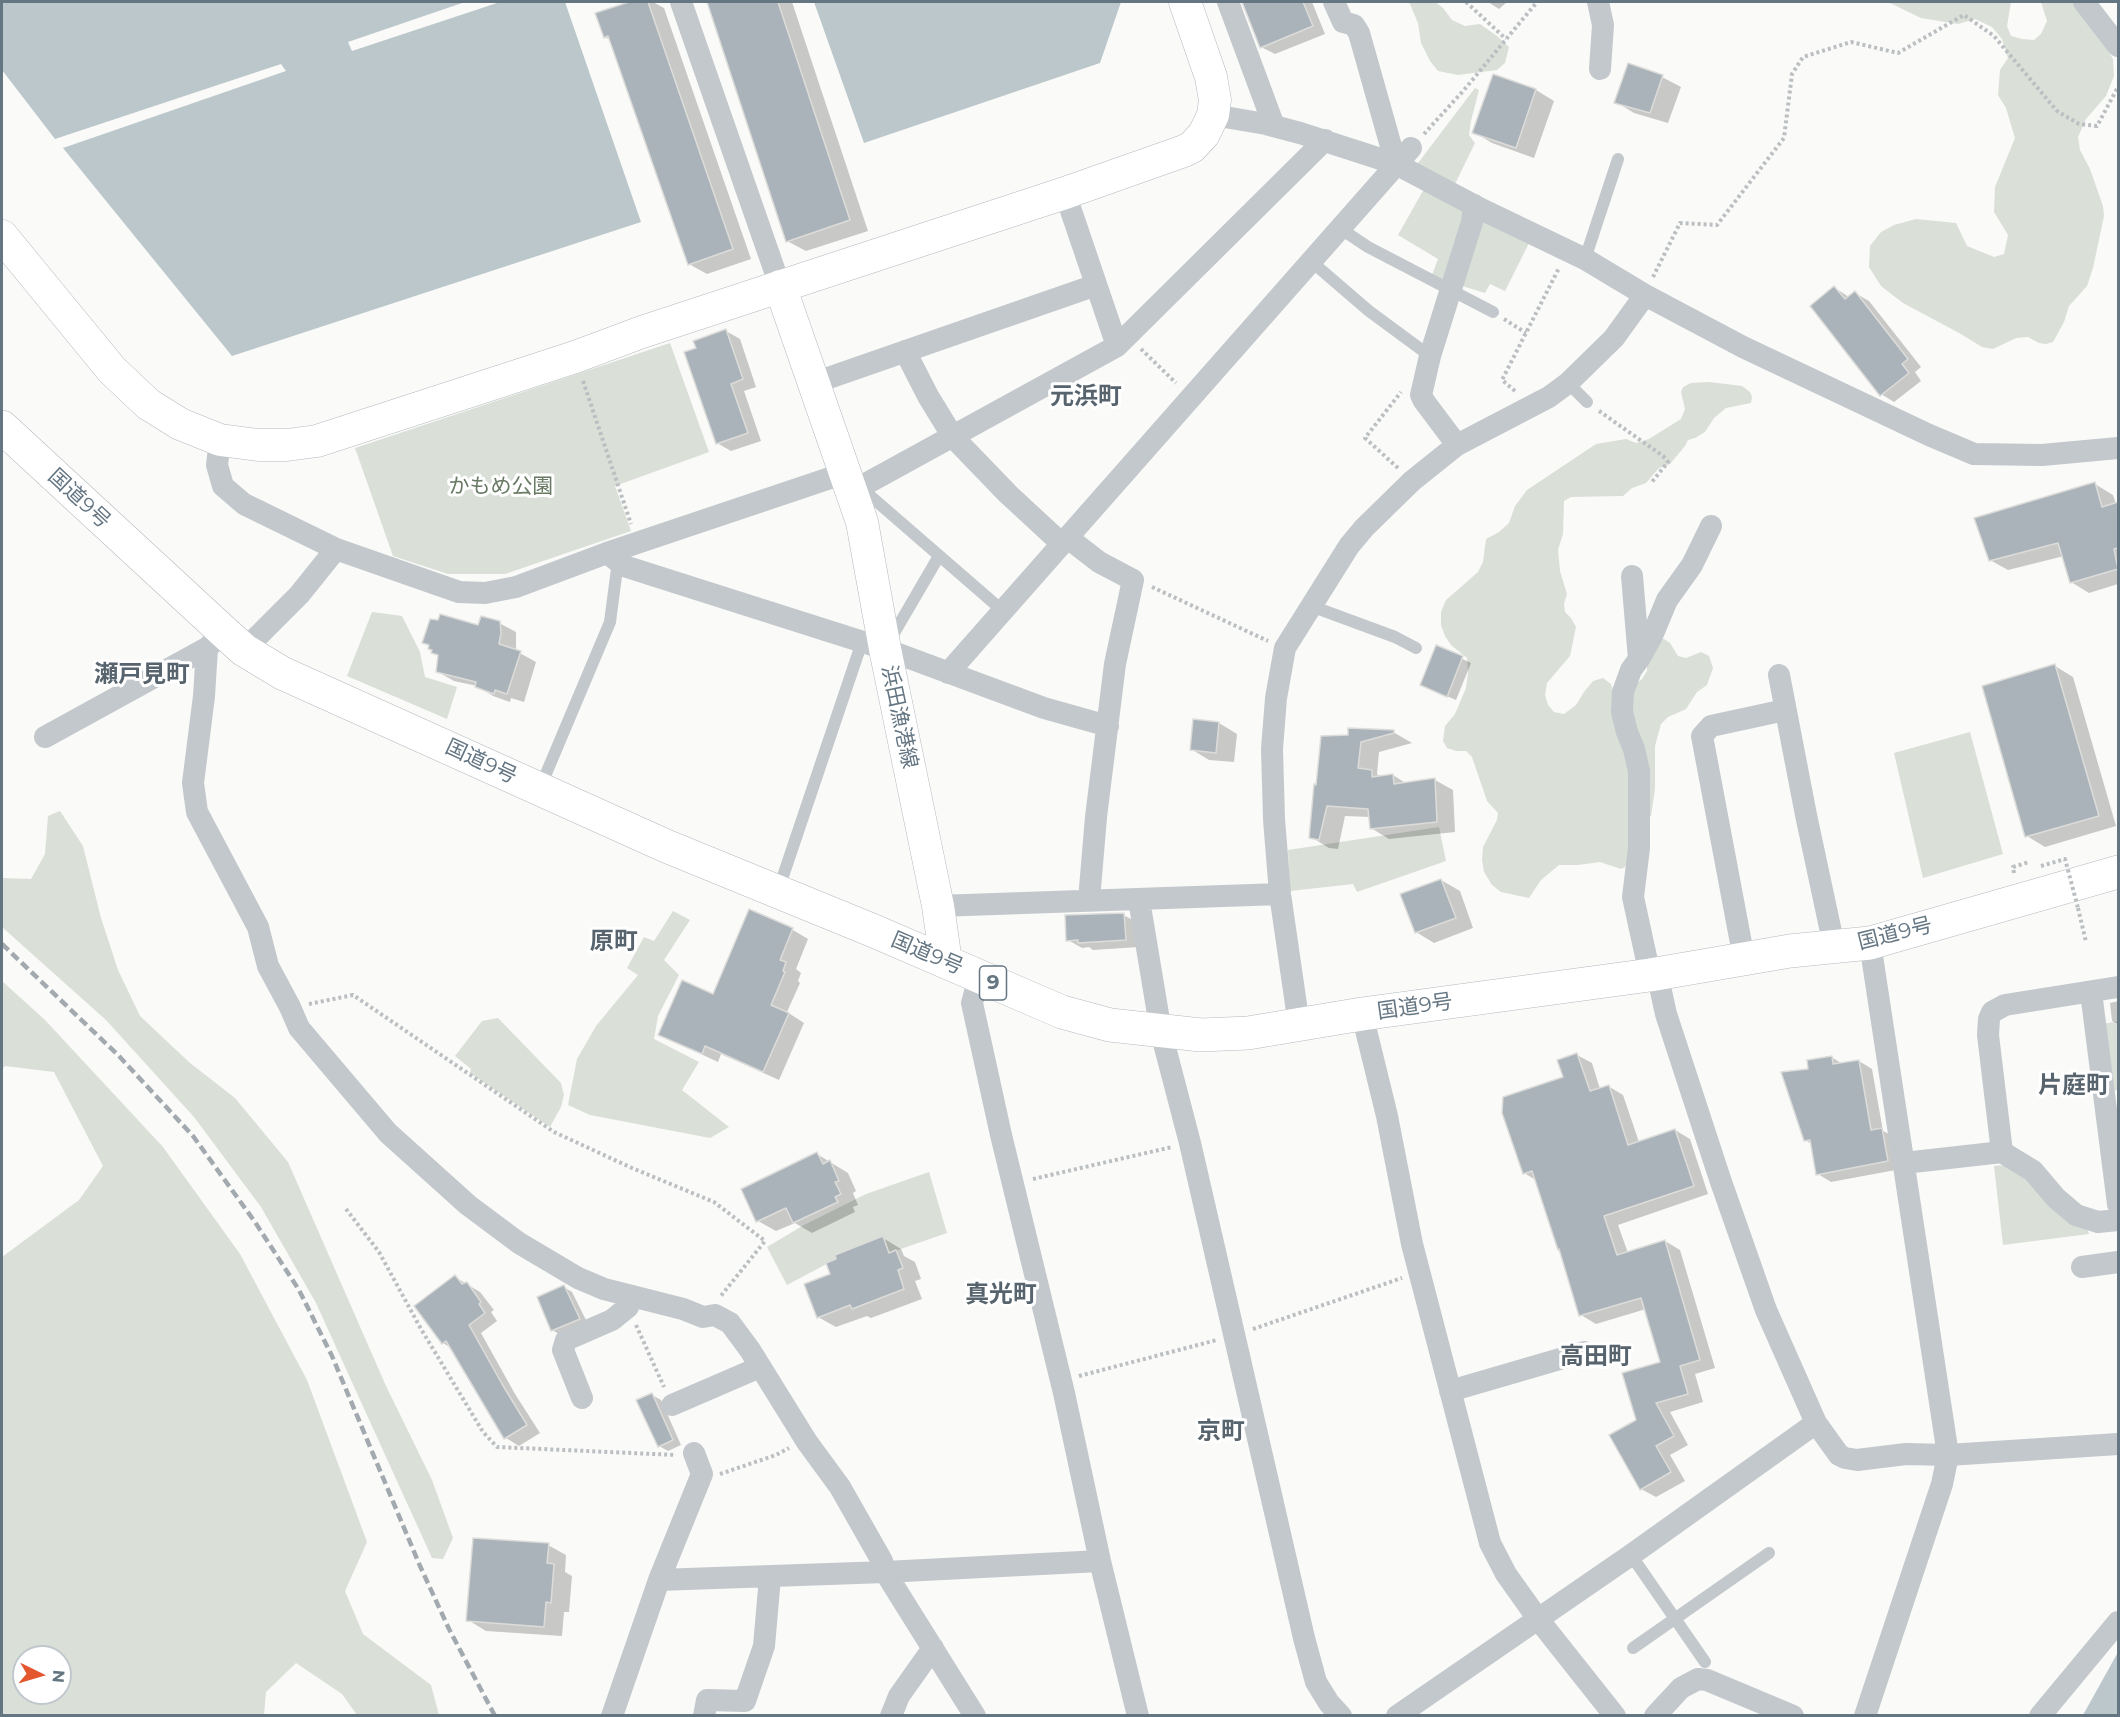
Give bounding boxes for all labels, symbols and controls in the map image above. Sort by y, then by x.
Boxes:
district label: 元浜町 [1050,383,1122,411]
street label: 国道9号 [43,464,115,534]
park label: かもめ公園 [449,474,553,500]
district label: 瀬戸見町 [94,661,190,689]
street label: 浜田漁港線 [876,663,922,771]
street label: 国道9号 [441,735,521,789]
street label: 国道9号 [1855,913,1935,955]
district label: 原町 [590,928,638,956]
street label: 国道9号 [887,928,967,980]
road number: 9 [980,966,1006,1000]
street label: 国道9号 [1376,989,1454,1025]
district label: 片庭町 [2038,1072,2110,1100]
district label: 真光町 [965,1281,1037,1309]
district label: 高田町 [1560,1343,1632,1371]
district label: 京町 [1197,1418,1245,1446]
north arrow [12,1645,72,1705]
text: N [48,1669,68,1684]

